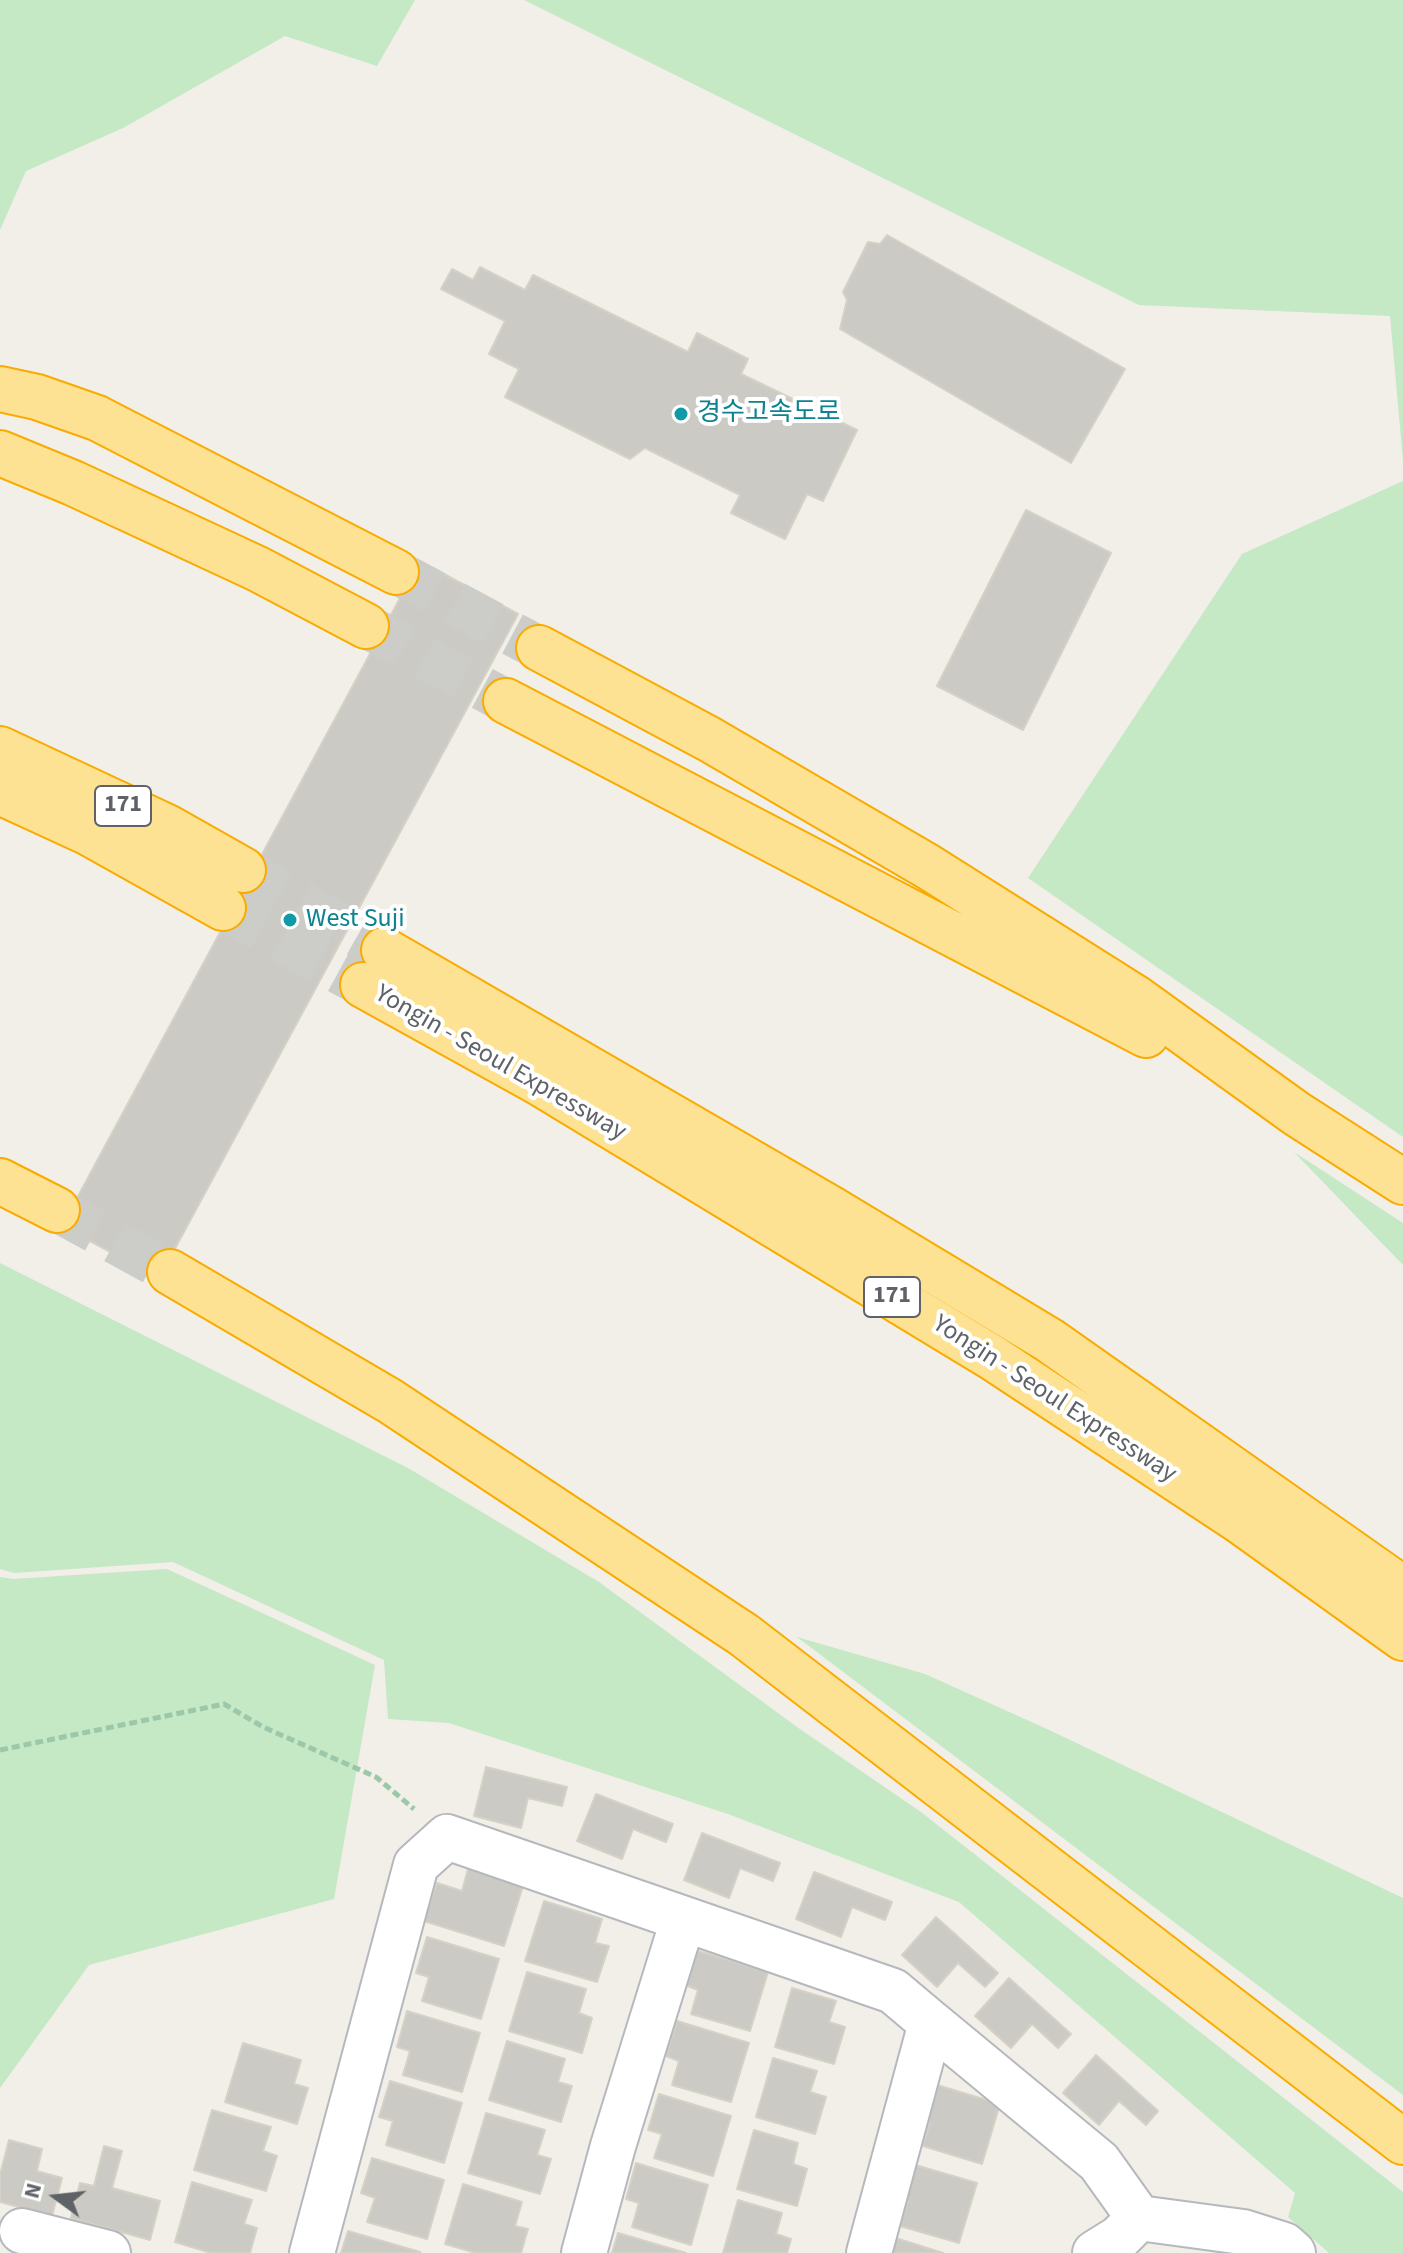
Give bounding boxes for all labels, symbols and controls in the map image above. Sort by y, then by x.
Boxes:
place label: 경수고속도로 [697,398,841,430]
marker: 경수고속도로 [672,405,690,423]
road number: 171 [95,786,151,826]
place label: West Suji [306,904,405,936]
marker: West Suji [281,911,299,929]
street label: Yongin - Seoul Expressway [369,979,631,1149]
road number: 171 [864,1277,920,1317]
street label: Yongin - Seoul Expressway [926,1309,1182,1491]
north arrow [16,2157,96,2237]
text: N [15,2180,50,2202]

